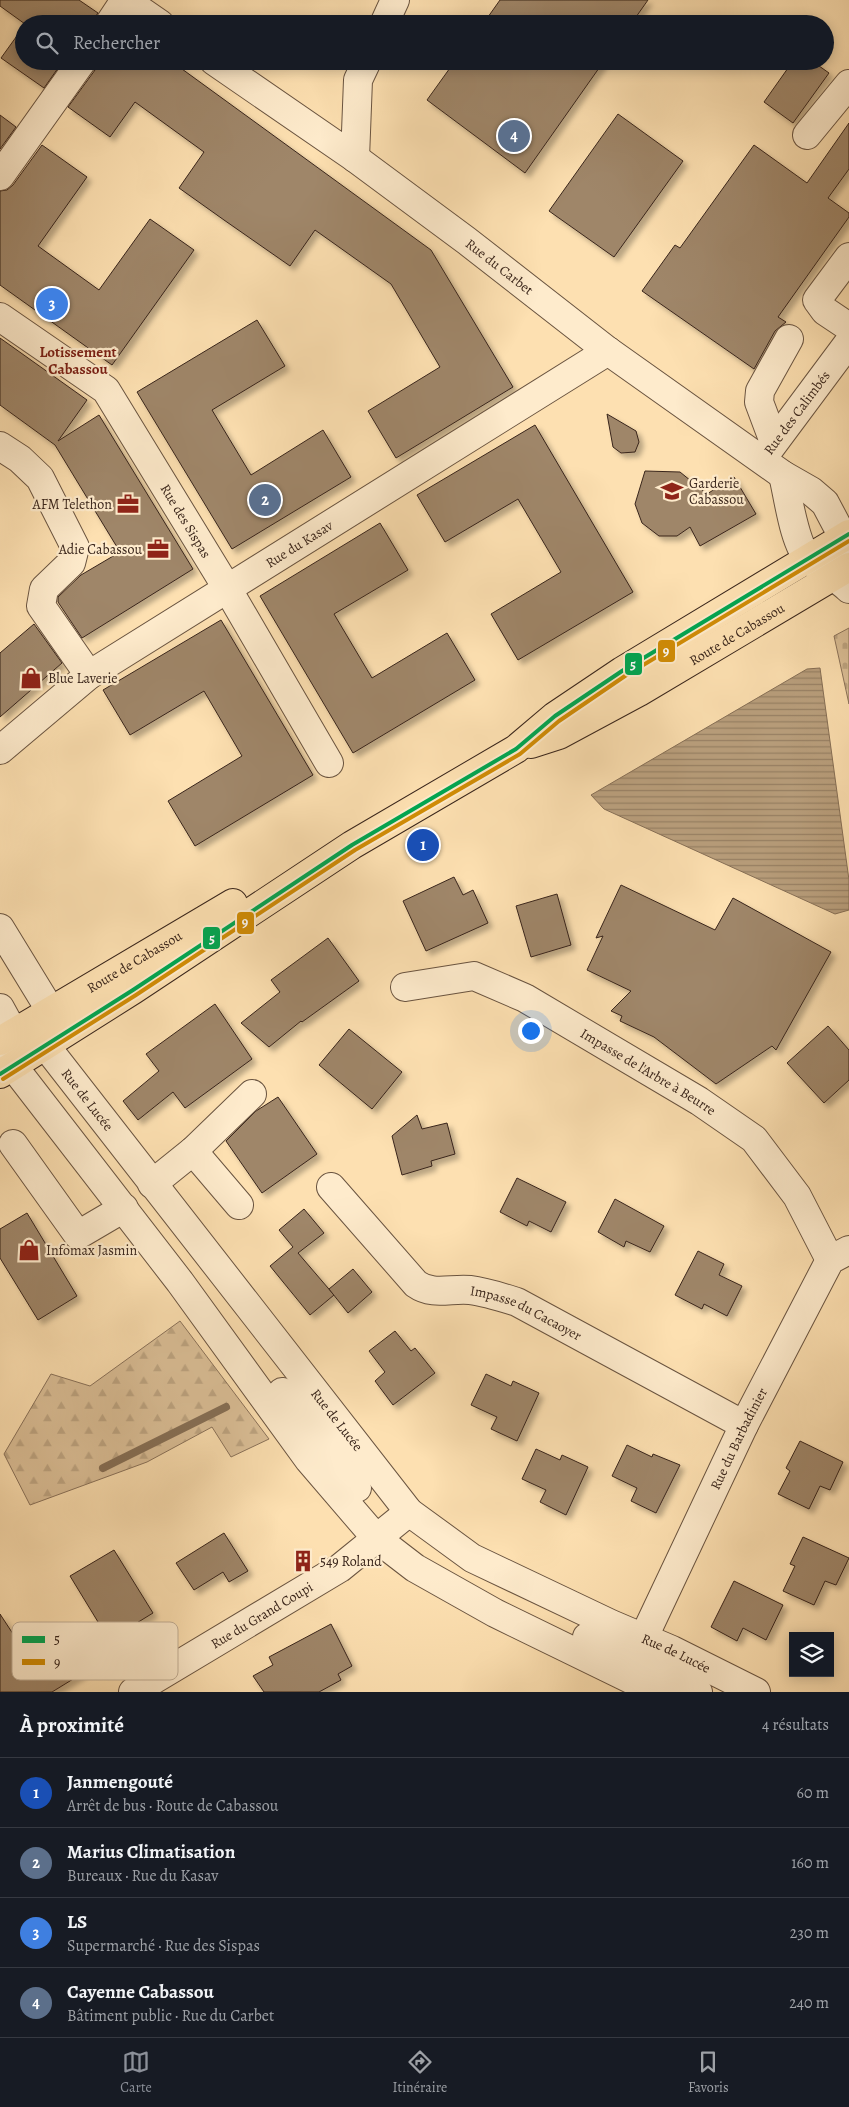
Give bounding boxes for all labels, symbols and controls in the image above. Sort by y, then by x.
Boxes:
search box [15,15,834,70]
icon: search [33,29,61,57]
text: Rechercher [73,30,160,56]
pin: 4 [498,117,530,155]
street label: Rue du Carbet [461,234,538,300]
pin: 3 [36,285,68,323]
district label: Lotissement Cabassou [39,342,117,379]
street label: Rue des Calimbés [759,367,835,459]
place label: Garderie Cabassou [689,474,744,509]
school or university icon: Garderie Cabassou [659,478,685,504]
street label: Rue des Sispas [156,480,215,562]
pin: 2 [249,481,281,519]
office icon: AFM Telethon [115,491,141,517]
place label: AFM Telethon [32,495,112,514]
street label: Rue du Kasav [262,516,337,572]
office icon: Adie Cabassou [145,536,171,562]
place label: Adie Cabassou [58,540,142,559]
street label: Route de Cabassou [686,598,789,670]
line badge: 9 [657,639,676,663]
text: 9 [663,642,670,661]
line badge: 5 [624,652,643,676]
text: 5 [630,655,636,674]
shop icon: Blue Laverie [18,665,44,691]
place label: Blue Laverie [48,669,118,688]
pin: 1 [407,826,439,864]
line badge: 9 [236,911,255,935]
text: 9 [242,913,249,932]
street label: Route de Cabassou [83,926,186,998]
line badge: 5 [202,926,221,950]
text: 5 [209,929,215,948]
your location [518,1018,544,1044]
street label: Impasse de l'Arbre à Beurre [577,1024,720,1120]
street label: Rue de Lucée [57,1065,118,1135]
shop icon: Infomax Jasmin [16,1237,42,1263]
place label: Infomax Jasmin [46,1241,137,1260]
street label: Impasse du Cacaoyer [469,1281,586,1346]
street label: Rue du Barbadinier [706,1384,772,1493]
street label: Rue de Lucée [306,1385,367,1455]
building icon: 549 Roland [290,1548,316,1574]
place label: 549 Roland [320,1552,382,1571]
street label: Rue du Grand Coupi [207,1577,317,1653]
legend [12,1622,178,1680]
street label: Rue de Lucée [638,1629,714,1678]
text: 5 [54,1630,60,1649]
map controls [789,1632,834,1677]
button: layers [789,1632,834,1677]
text: 9 [54,1653,60,1672]
text: À proximité [20,1711,124,1739]
text: 4 résultats [762,1714,829,1736]
text: Janmengouté [67,1769,173,1795]
text: 1 [33,1782,39,1804]
text: 60 m [797,1782,829,1804]
text: Arrêt de bus · Route de Cabassou [67,1795,278,1817]
text: Marius Climatisation [67,1839,235,1865]
text: 2 [32,1852,40,1874]
text: 160 m [791,1852,829,1874]
text: Bureaux · Rue du Kasav [67,1865,218,1887]
text: LS [67,1909,87,1935]
text: 3 [33,1922,39,1944]
text: 230 m [790,1922,829,1944]
text: Supermarché · Rue des Sispas [67,1935,260,1957]
text: Cayenne Cabassou [67,1979,214,2005]
text: 4 [32,1992,40,2014]
text: 240 m [789,1992,829,2014]
text: Bâtiment public · Rue du Carbet [67,2005,274,2027]
tab: Carte [120,2048,152,2097]
tab: Itinéraire [393,2048,447,2097]
tab: Favoris [688,2048,729,2097]

